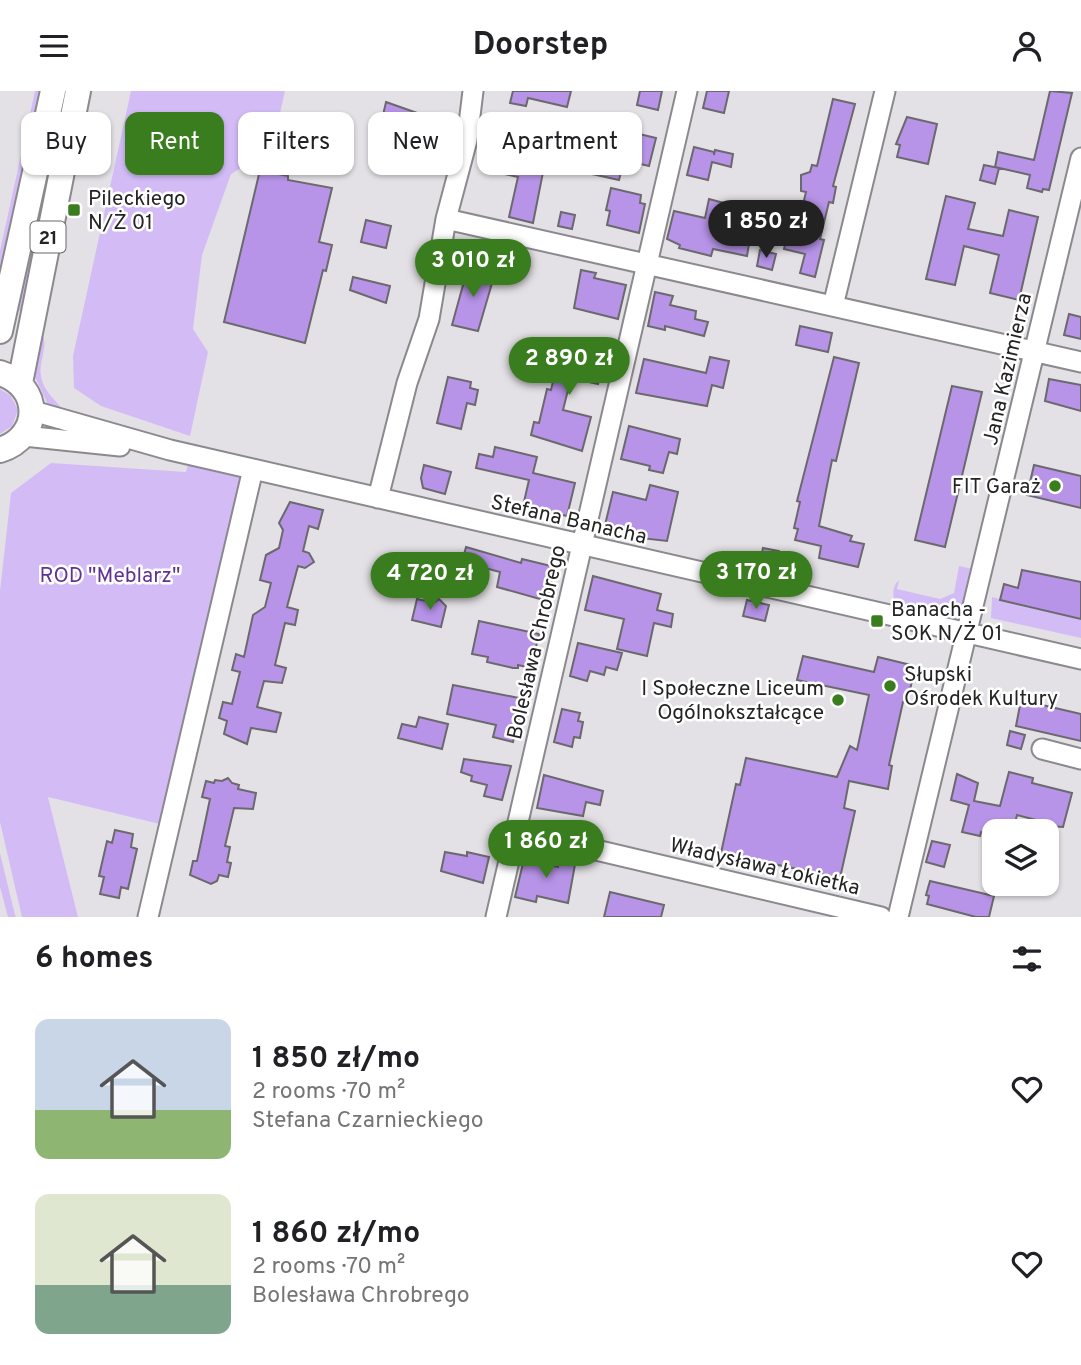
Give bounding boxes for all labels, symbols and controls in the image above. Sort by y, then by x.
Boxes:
text: Doorstep [473,26,608,66]
icon: menu [35,27,73,65]
icon: person [1008,27,1046,65]
chip: Buy [21,112,111,175]
chip: Rent [125,112,224,175]
chip: Filters [238,112,354,175]
chip: New [368,112,463,175]
chip: Apartment [477,112,642,175]
place label: Pileckiego N/Ż 01 [88,186,186,237]
pin: 1 850 zł [694,201,838,260]
marker: Pileckiego N/Ż 01 [66,202,82,218]
text: 1 850 zł [724,208,808,237]
road number: 21 [30,221,66,253]
pin: 3 010 zł [401,239,545,299]
text: 3 010 zł [431,247,515,276]
street label: Jana Kazimierza [978,291,1039,448]
pin: 2 890 zł [497,337,641,397]
text: 2 890 zł [525,345,613,374]
place label: FIT Garaż [952,474,1041,501]
marker: FIT Garaż [1047,478,1063,494]
street label: Stefana Banacha [488,489,649,552]
street label: Bolesława Chrobrego [502,542,573,742]
pin: 3 170 zł [684,552,828,611]
pin: 4 720 zł [358,553,502,612]
text: 3 170 zł [715,559,797,588]
text: 4 720 zł [387,560,473,589]
park label: ROD "Meblarz" [40,563,180,590]
place label: Banacha - SOK N/Ż 01 [891,597,1003,648]
marker: Banacha - SOK N/Ż 01 [869,613,885,629]
place label: Słupski Ośrodek Kultury [904,662,1058,713]
place label: I Społeczne Liceum Ogólnokształcące [641,676,824,727]
marker: Słupski Ośrodek Kultury [882,678,898,694]
marker: I Społeczne Liceum Ogólnokształcące [830,692,846,708]
map controls [982,819,1059,896]
button: layers [982,819,1059,896]
pin: 1 860 zł [474,821,618,880]
text: 1 860 zł [504,828,588,857]
street label: Władysława Łokietka [667,832,862,902]
icon: filters [1008,940,1046,978]
text: 6 homes [35,941,153,978]
text: 1 850 zł/mo [252,1041,420,1078]
icon: home [91,1047,175,1131]
icon: heart [1008,1070,1046,1108]
text: 2 rooms · 70 m² [252,1078,405,1107]
text: Stefana Czarnieckiego [252,1107,484,1136]
text: 1 860 zł/mo [252,1216,420,1253]
icon: home [91,1222,175,1306]
icon: heart [1008,1245,1046,1283]
text: 2 rooms · 70 m² [252,1253,405,1282]
text: Bolesława Chrobrego [252,1282,470,1311]

